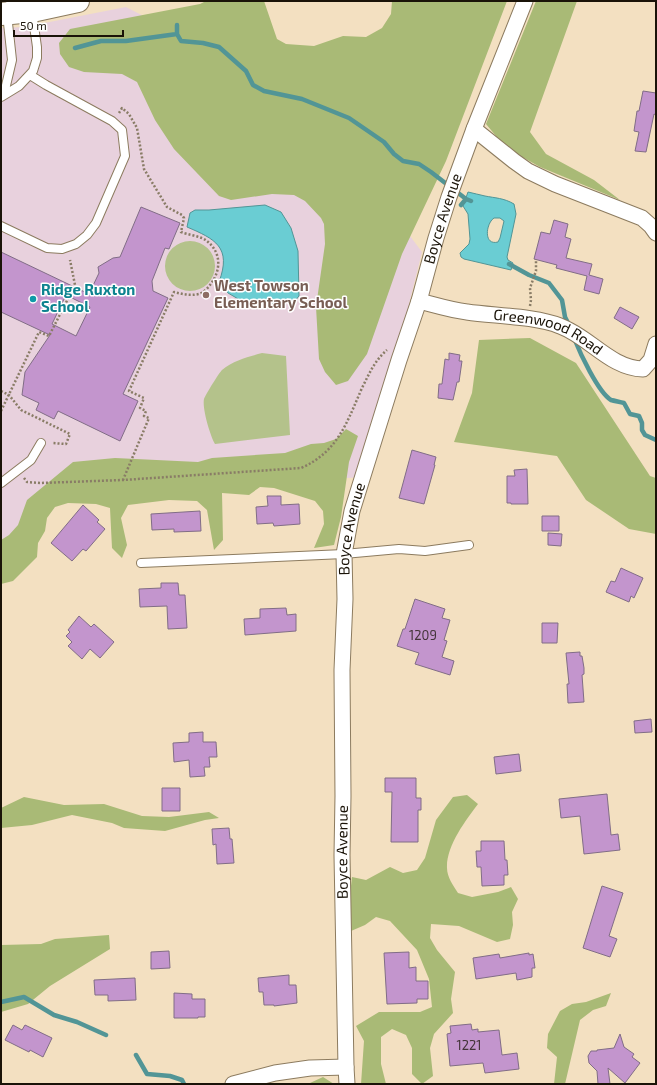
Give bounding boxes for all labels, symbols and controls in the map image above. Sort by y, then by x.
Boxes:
scale bar [14,12,123,38]
text: 50 m [20,18,47,32]
street label: Boyce Avenue [419,171,465,266]
place label: West Towson Elementary School [214,276,347,312]
place label: Ridge Ruxton School [41,280,135,315]
marker: West Towson Elementary School [201,290,211,300]
marker: Ridge Ruxton School [28,294,38,304]
street label: Greenwood Road [493,305,607,358]
street label: Boyce Avenue [334,480,368,575]
house number: 1209 [409,627,437,643]
street label: Boyce Avenue [332,805,351,899]
house number: 1221 [457,1037,481,1053]

